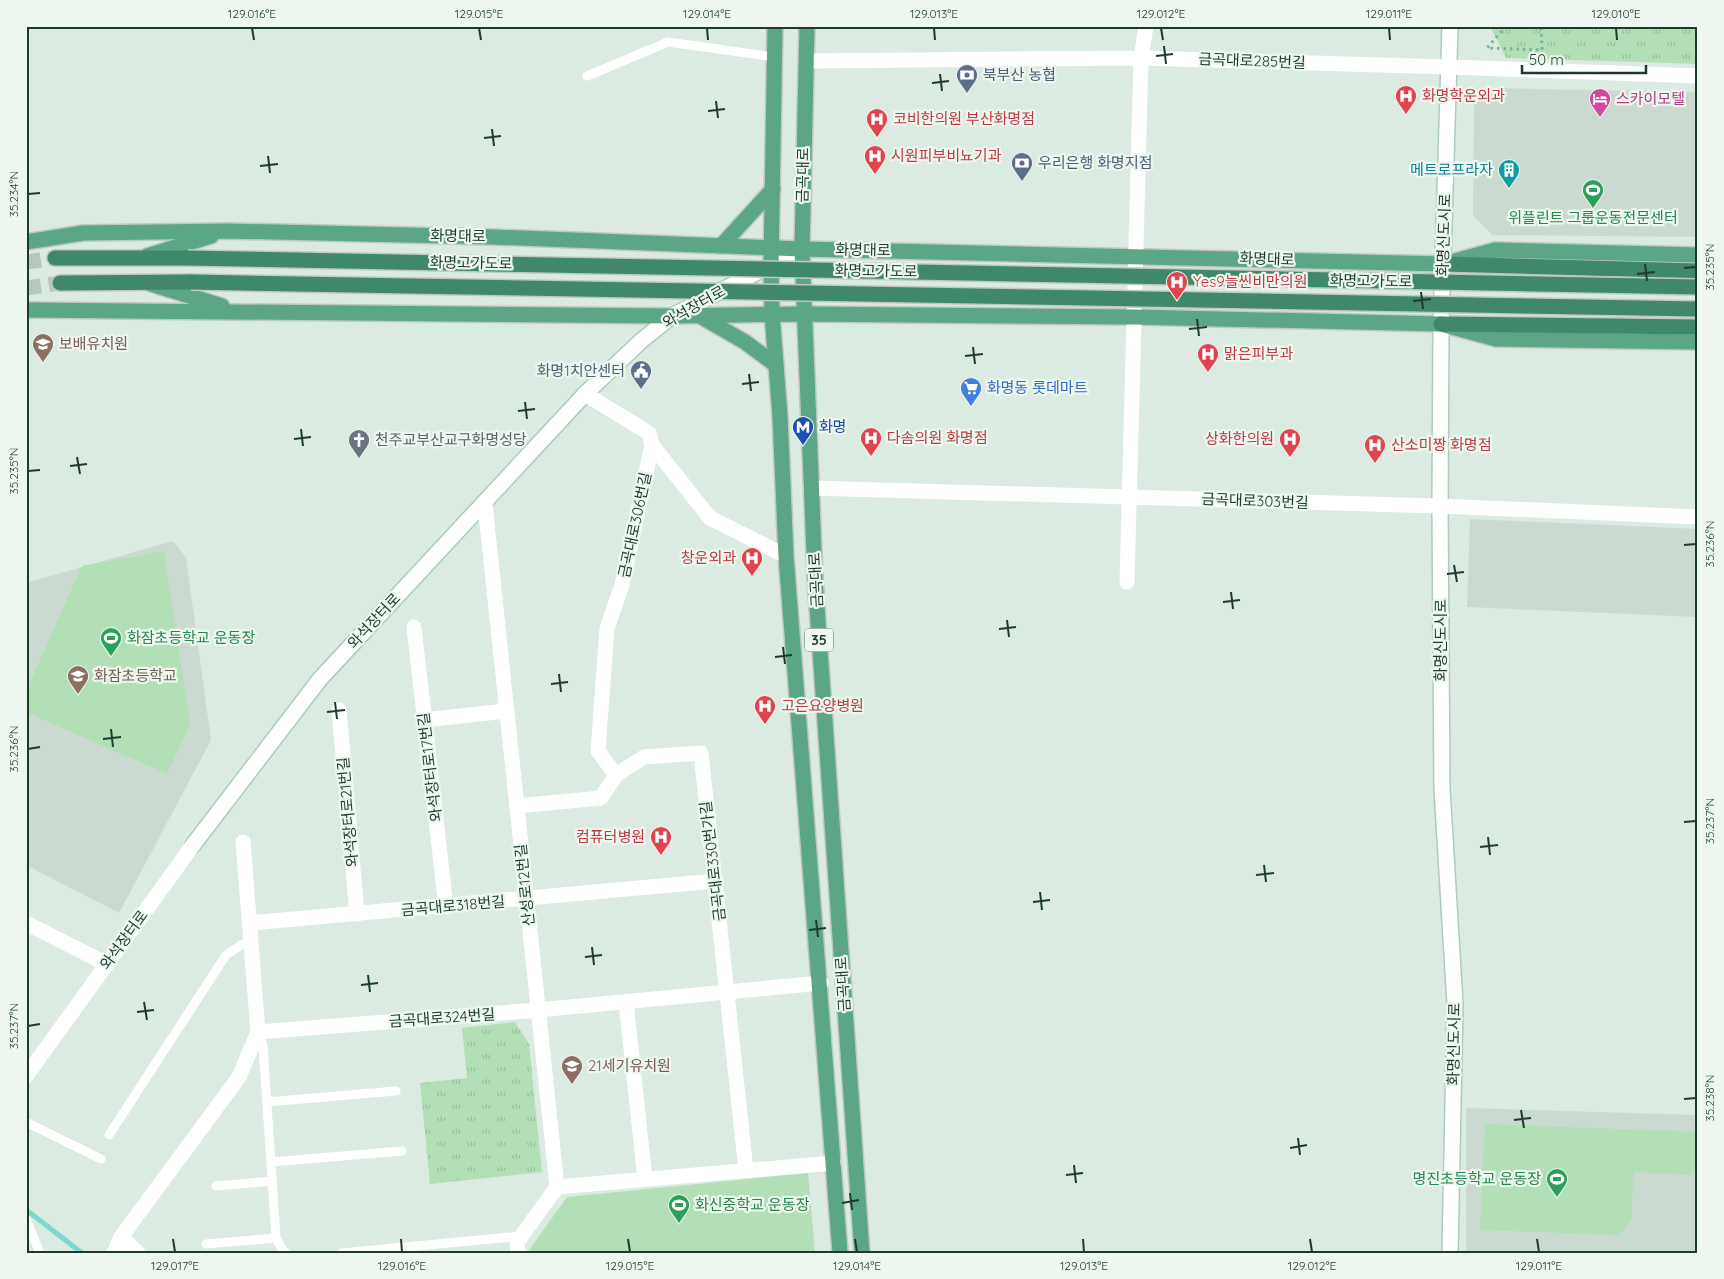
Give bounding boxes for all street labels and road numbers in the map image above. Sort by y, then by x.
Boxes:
street label: 금곡대로285번길 [1198,49,1306,72]
street label: 금곡대로 [793,147,812,203]
street label: 화명신도시로 [1433,193,1454,277]
street label: 화명대로 [430,226,486,245]
street label: 화명대로 [835,240,891,259]
street label: 화명대로 [1239,248,1295,269]
street label: 화명고가도로 [429,252,513,273]
street label: 화명고가도로 [834,260,918,281]
street label: 화명고가도로 [1329,270,1413,291]
street label: 와석장터로 [659,281,728,332]
street label: 금곡대로306번길 [614,470,655,580]
street label: 금곡대로303번길 [1201,489,1309,512]
street label: 금곡대로 [805,552,826,608]
street label: 와석장터로 [343,589,404,652]
street label: 화명신도시로 [1431,599,1450,681]
road number: 35 [805,628,833,652]
street label: 와석장터로17번길 [413,711,446,823]
street label: 와석장터로21번길 [333,756,362,868]
street label: 금곡대로330번가길 [696,800,729,922]
street label: 산성로12번길 [511,843,538,927]
street label: 금곡대로318번길 [400,891,506,920]
street label: 와석장터로 [96,906,152,973]
street label: 금곡대로 [831,956,854,1012]
street label: 화명신도시로 [1443,1002,1464,1086]
street label: 금곡대로324번길 [388,1004,496,1031]

